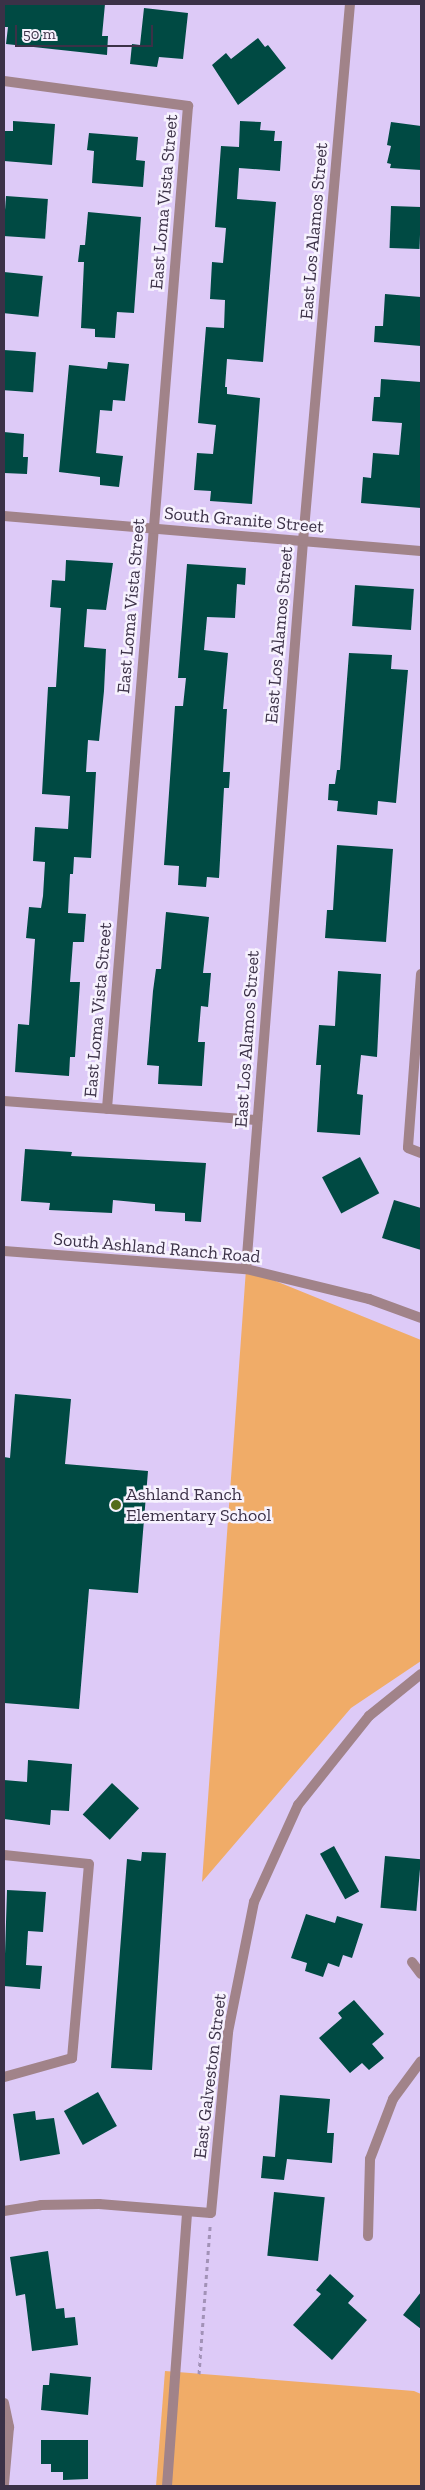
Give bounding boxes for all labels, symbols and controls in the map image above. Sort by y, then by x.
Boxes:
scale bar [18,15,155,47]
text: 50 m [23,25,56,43]
street label: East Loma Vista Street [146,113,182,291]
street label: East Los Alamos Street [295,141,333,321]
street label: South Granite Street [163,502,325,538]
street label: East Loma Vista Street [113,517,149,695]
street label: East Los Alamos Street [260,545,298,725]
street label: East Loma Vista Street [80,921,116,1099]
street label: East Los Alamos Street [230,949,264,1129]
street label: South Ashland Ranch Road [52,1228,262,1268]
place label: Ashland Ranch Elementary School [126,1484,272,1526]
marker: Ashland Ranch Elementary School [110,1499,122,1511]
street label: East Galveston Street [189,1992,231,2160]

